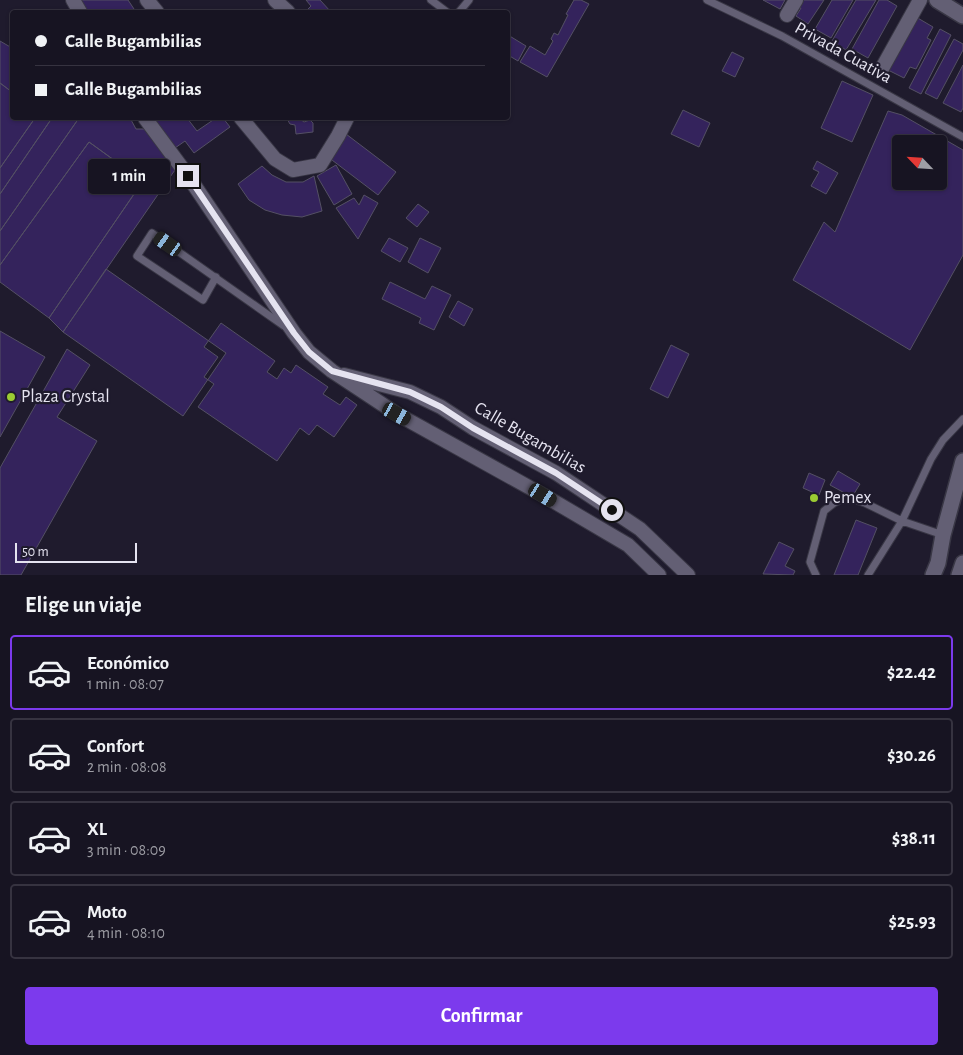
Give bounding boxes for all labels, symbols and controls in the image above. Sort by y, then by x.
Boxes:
street label: Privada Cuativa [791,19,895,87]
text: Calle Bugambilias [65,32,202,51]
text: Calle Bugambilias [65,80,202,99]
north arrow [892,135,948,190]
map controls [892,135,947,190]
callout: 1 min [88,158,170,194]
route end [177,165,199,187]
text: 1 min [112,168,146,184]
car [151,229,184,259]
place label: Plaza Crystal [21,388,110,406]
marker: Plaza Crystal [5,391,17,403]
street label: Calle Bugambilias [471,399,589,477]
car [380,400,413,428]
car [526,481,559,509]
place label: Pemex [824,489,872,507]
marker: Pemex [808,492,820,504]
route start [601,499,623,521]
scale bar [15,540,138,563]
text: 50 m [22,545,49,559]
text: Elige un viaje [25,594,142,616]
icon: car [27,650,72,695]
text: Económico [87,654,169,673]
text: $22.42 [887,663,936,682]
text: 1 min · 08:07 [87,676,164,692]
icon: car [27,733,72,778]
text: Confort [87,737,144,756]
text: $30.26 [887,746,936,765]
text: 2 min · 08:08 [87,759,167,775]
icon: car [27,816,72,861]
text: XL [87,820,107,839]
text: $38.11 [892,829,936,848]
text: 3 min · 08:09 [87,842,166,858]
icon: car [27,899,72,944]
text: Moto [87,903,127,922]
text: $25.93 [889,912,936,931]
text: 4 min · 08:10 [87,925,165,941]
button: Confirmar [25,987,938,1045]

